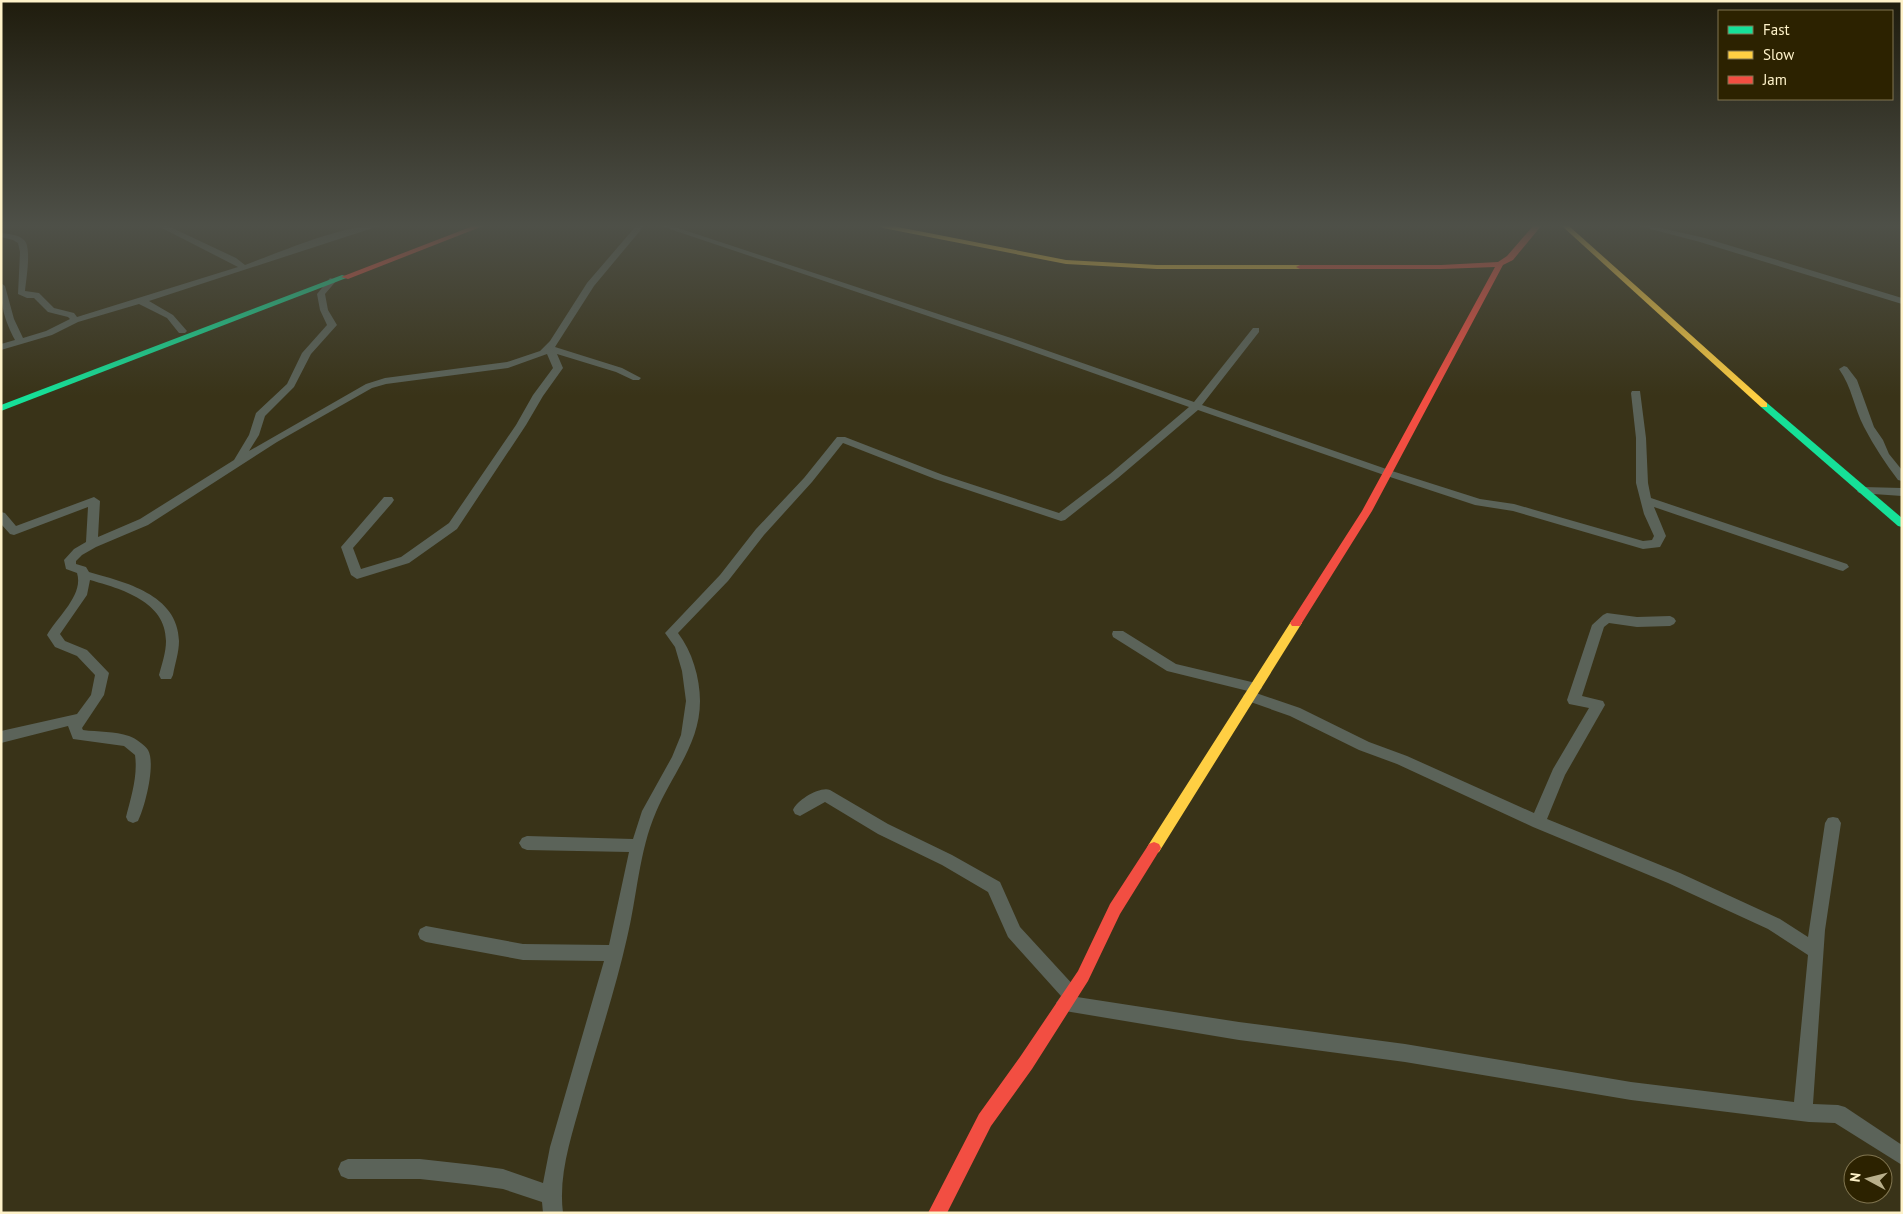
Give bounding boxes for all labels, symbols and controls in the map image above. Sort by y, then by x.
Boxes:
legend [1718,10,1893,100]
text: Fast [1763,20,1790,39]
text: Slow [1763,45,1794,64]
text: Jam [1762,70,1787,89]
north arrow [1843,1154,1893,1204]
text: N [1846,1172,1865,1183]

